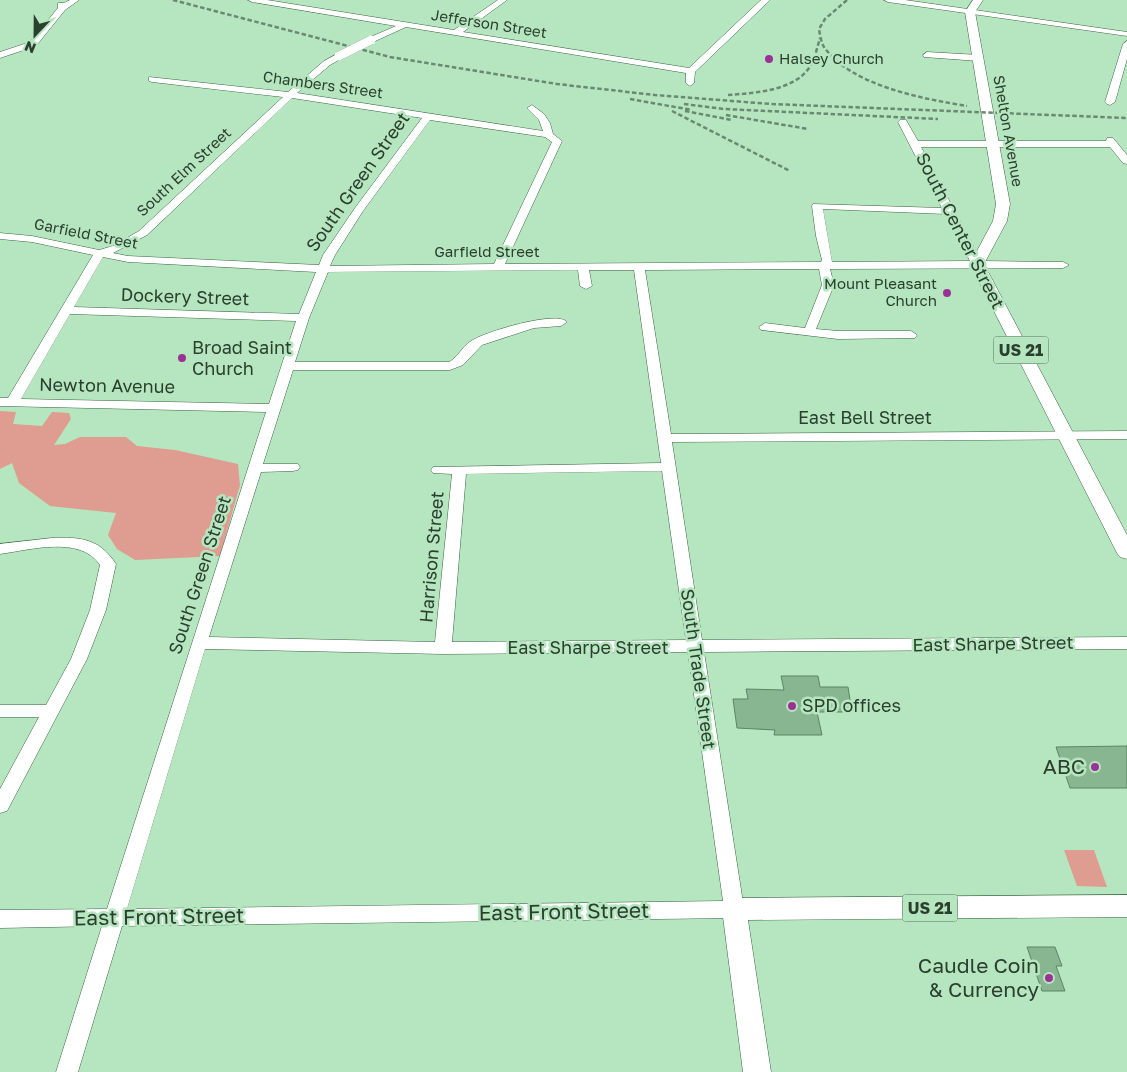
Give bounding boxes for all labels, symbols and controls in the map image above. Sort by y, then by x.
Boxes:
street label: Jefferson Street [430,5,548,41]
north arrow [10,10,60,60]
text: N [22,38,38,57]
place label: Halsey Church [779,49,884,67]
marker: Halsey Church [763,53,775,65]
street label: Chambers Street [262,67,384,101]
street label: Shelton Avenue [990,74,1028,188]
street label: South Green Street [301,107,414,255]
street label: South Elm Street [133,123,234,219]
street label: South Center Street [912,149,1010,312]
street label: Garfield Street [33,214,140,252]
street label: Garfield Street [434,242,540,260]
place label: Mount Pleasant Church [824,274,937,309]
street label: Dockery Street [120,283,250,309]
marker: Mount Pleasant Church [941,287,953,299]
place label: Broad Saint Church [192,336,292,379]
road number: US 21 [994,336,1048,364]
marker: Broad Saint Church [176,352,188,364]
street label: Newton Avenue [39,373,175,397]
street label: East Bell Street [798,406,932,428]
street label: Harrison Street [414,490,448,624]
street label: South Green Street [163,493,235,657]
street label: South Trade Street [677,587,721,751]
street label: East Sharpe Street [912,631,1074,655]
street label: East Sharpe Street [507,636,669,658]
place label: SPD offices [802,694,901,716]
marker: SPD offices [786,700,798,712]
place label: ABC [1043,753,1085,779]
marker: ABC [1089,761,1101,773]
road number: US 21 [902,894,958,921]
street label: East Front Street [478,897,650,925]
street label: East Front Street [73,902,245,930]
place label: Caudle Coin & Currency [918,952,1039,1002]
marker: Caudle Coin & Currency [1043,972,1055,984]

